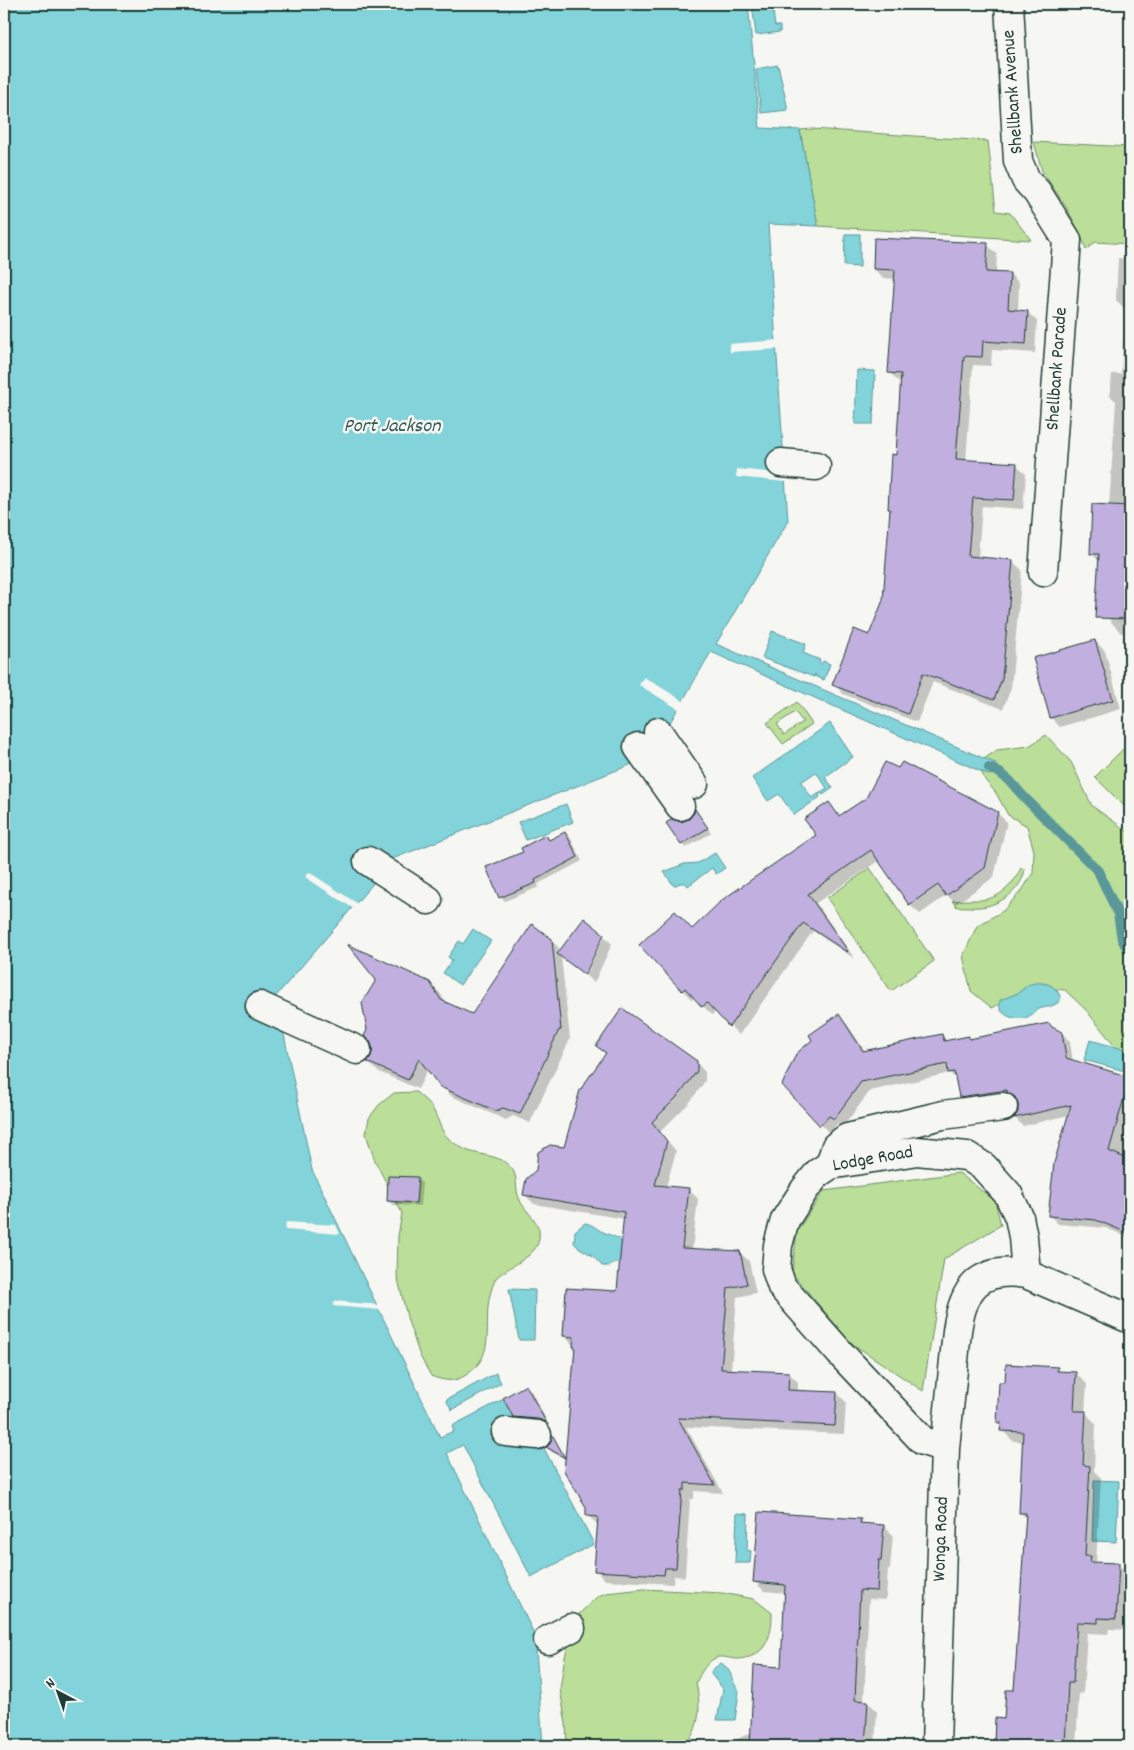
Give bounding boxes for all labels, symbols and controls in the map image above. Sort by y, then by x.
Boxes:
street label: Shellbank Avenue [996,29,1032,155]
street label: Shellbank Parade [1040,307,1076,431]
water label: Port Jackson [344,413,441,441]
street label: Lodge Road [830,1140,916,1180]
street label: Wonga Road [927,1496,957,1582]
north arrow [32,1668,82,1718]
text: N [42,1674,60,1694]

